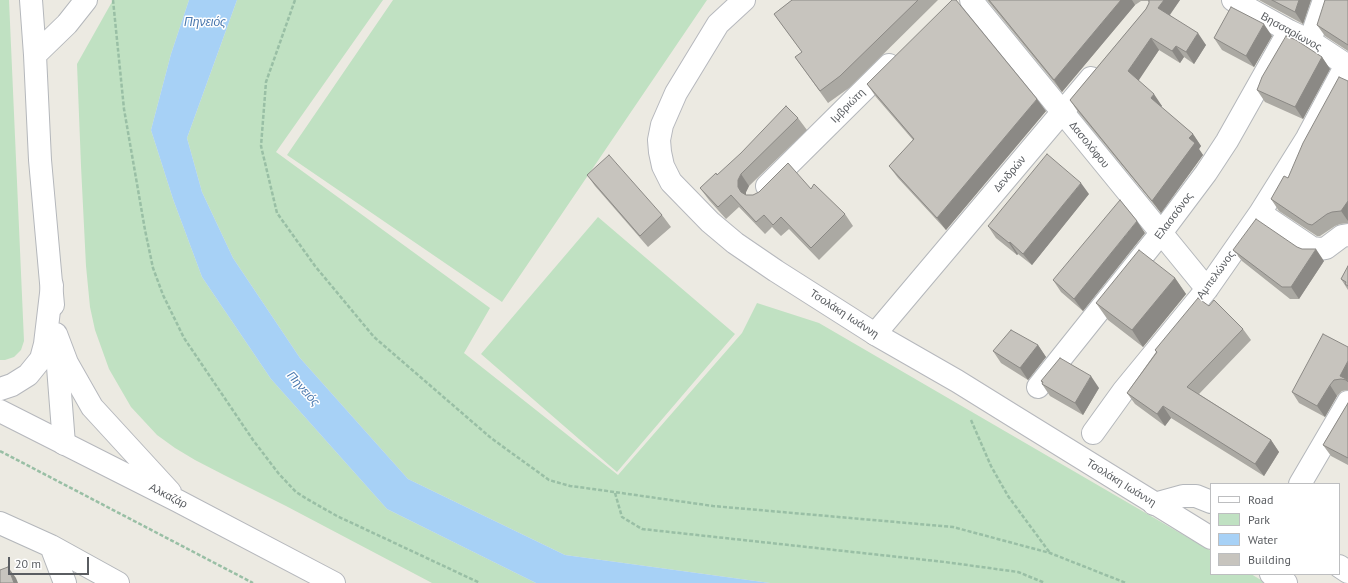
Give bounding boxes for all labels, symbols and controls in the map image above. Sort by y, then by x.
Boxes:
street label: Βησσαρίωνος [1258,10,1324,54]
water label: Πηνειός [184,16,226,30]
street label: Ιμβριώτη [828,86,868,126]
street label: Δασολόφου [1066,119,1112,171]
street label: Δενδρών [991,153,1029,195]
street label: Ελασσόνος [1152,190,1196,242]
street label: Αμπελώνος [1194,248,1238,302]
street label: Τσολάκη Ιωάννη [807,287,881,341]
water label: Πηνειός [284,369,322,409]
street label: Τσολάκη Ιωάννη [1084,456,1158,510]
street label: Αλκαζάρ [147,481,189,511]
legend [1210,483,1340,575]
text: Road [1248,492,1273,507]
text: Park [1248,512,1270,527]
text: Water [1248,532,1278,547]
scale bar [10,549,91,575]
text: Building [1248,552,1291,567]
text: 20 m [15,556,41,571]

